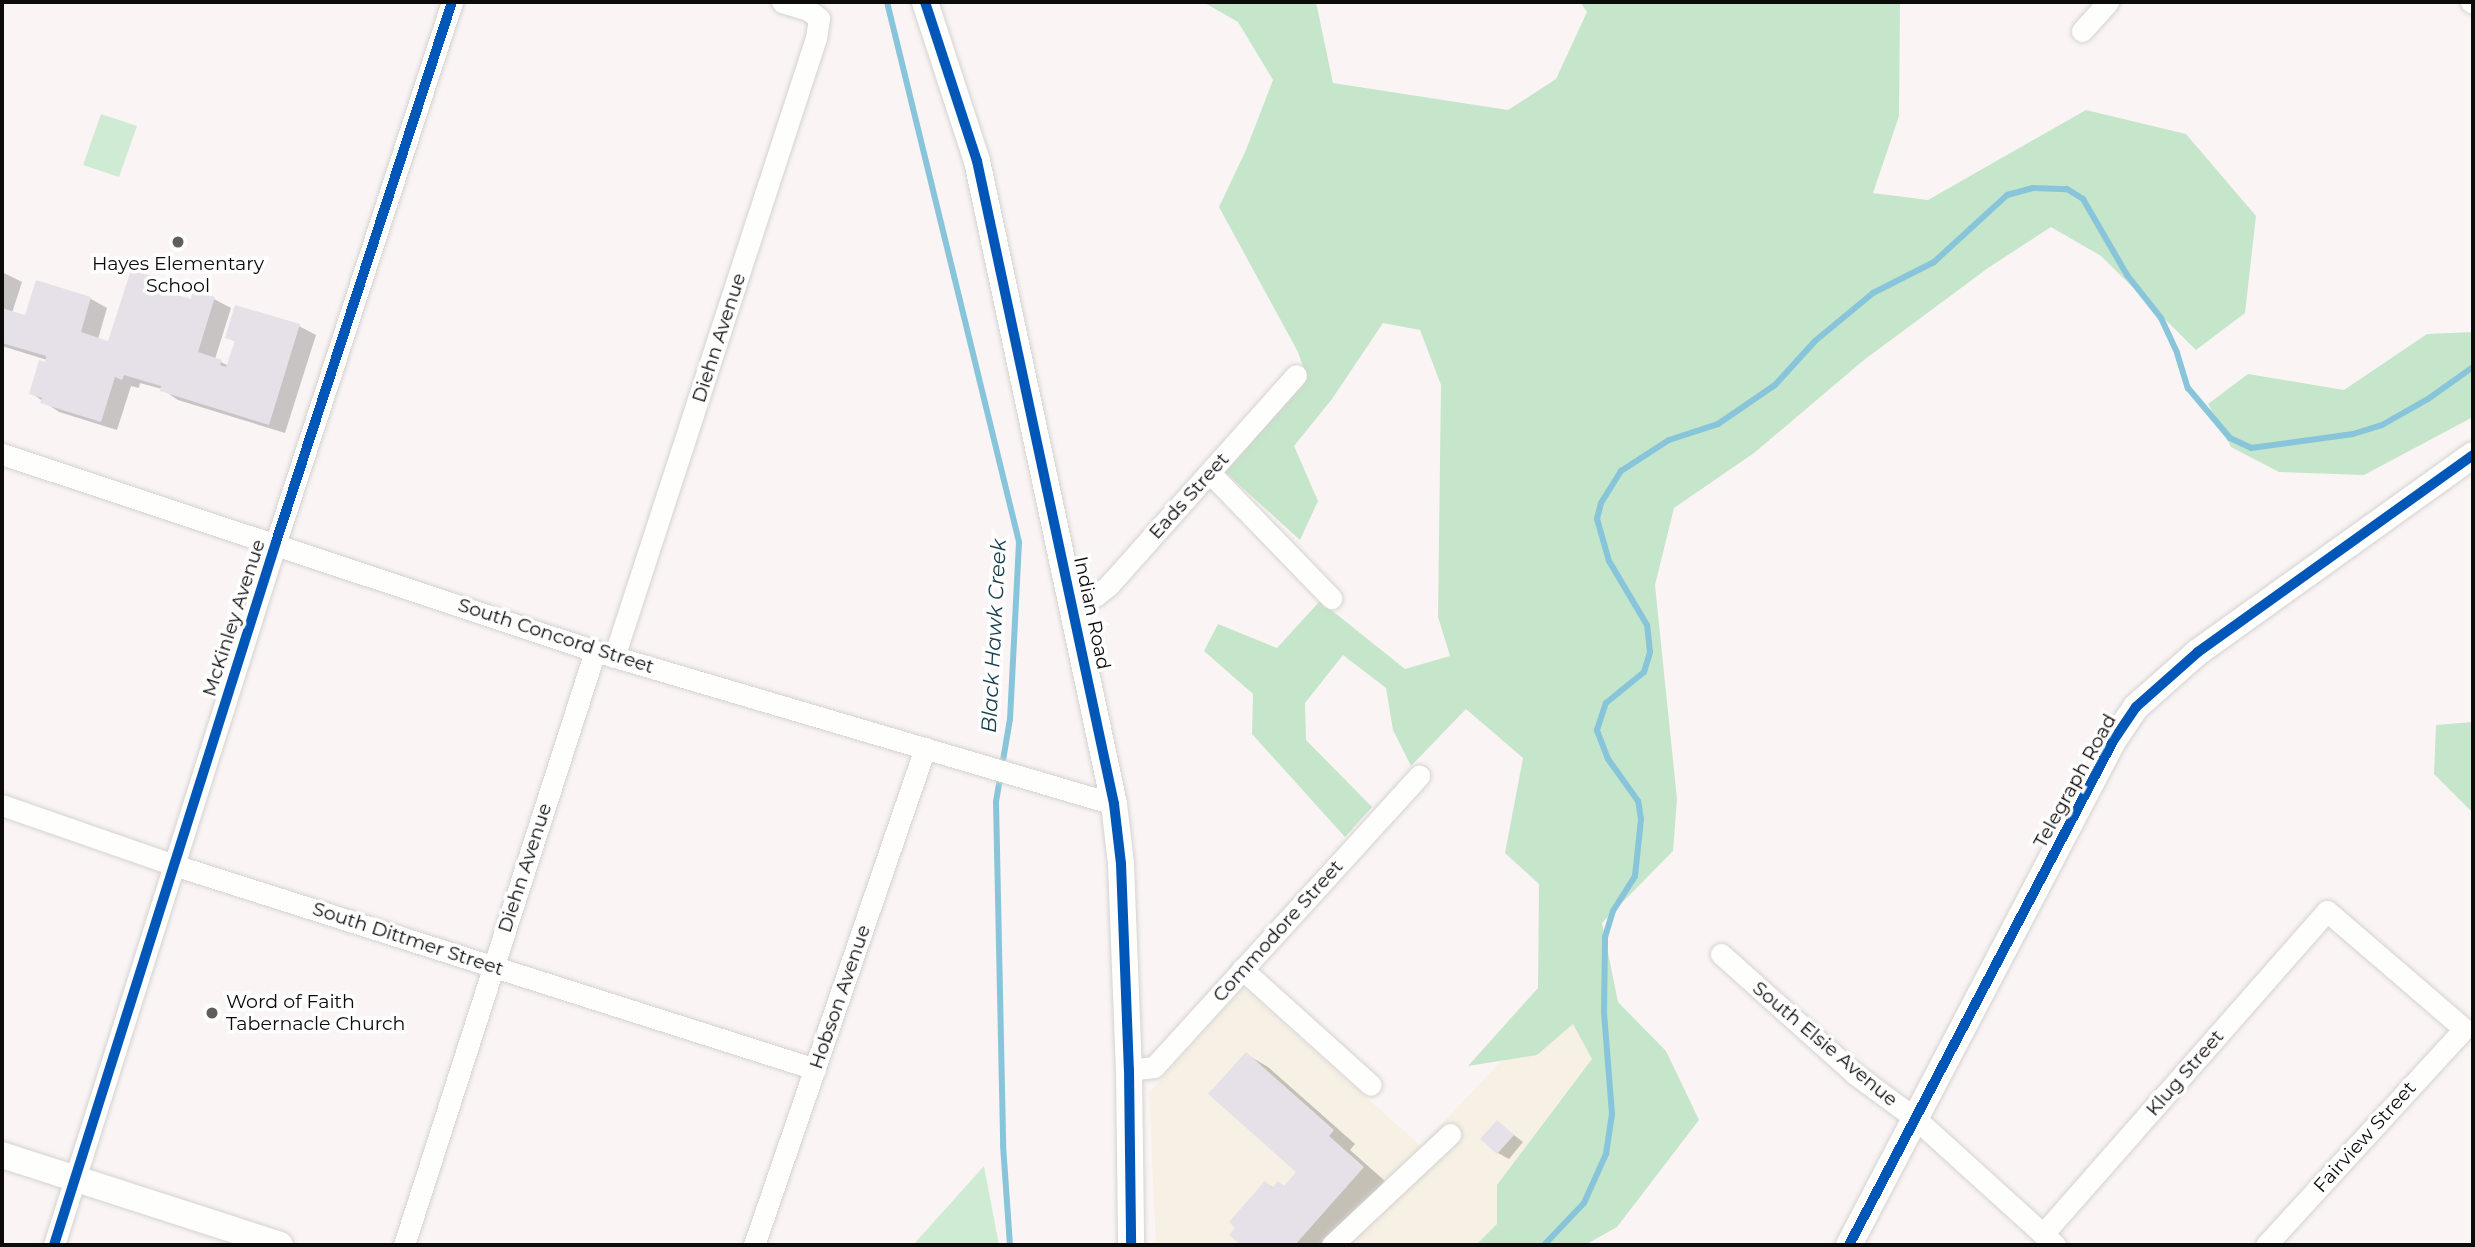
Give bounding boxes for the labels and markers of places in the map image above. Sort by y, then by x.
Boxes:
marker: Hayes Elementary School [170,234,186,250]
place label: Hayes Elementary School [92,253,264,297]
place label: Word of Faith Tabernacle Church [226,991,405,1035]
marker: Word of Faith Tabernacle Church [204,1005,220,1021]

